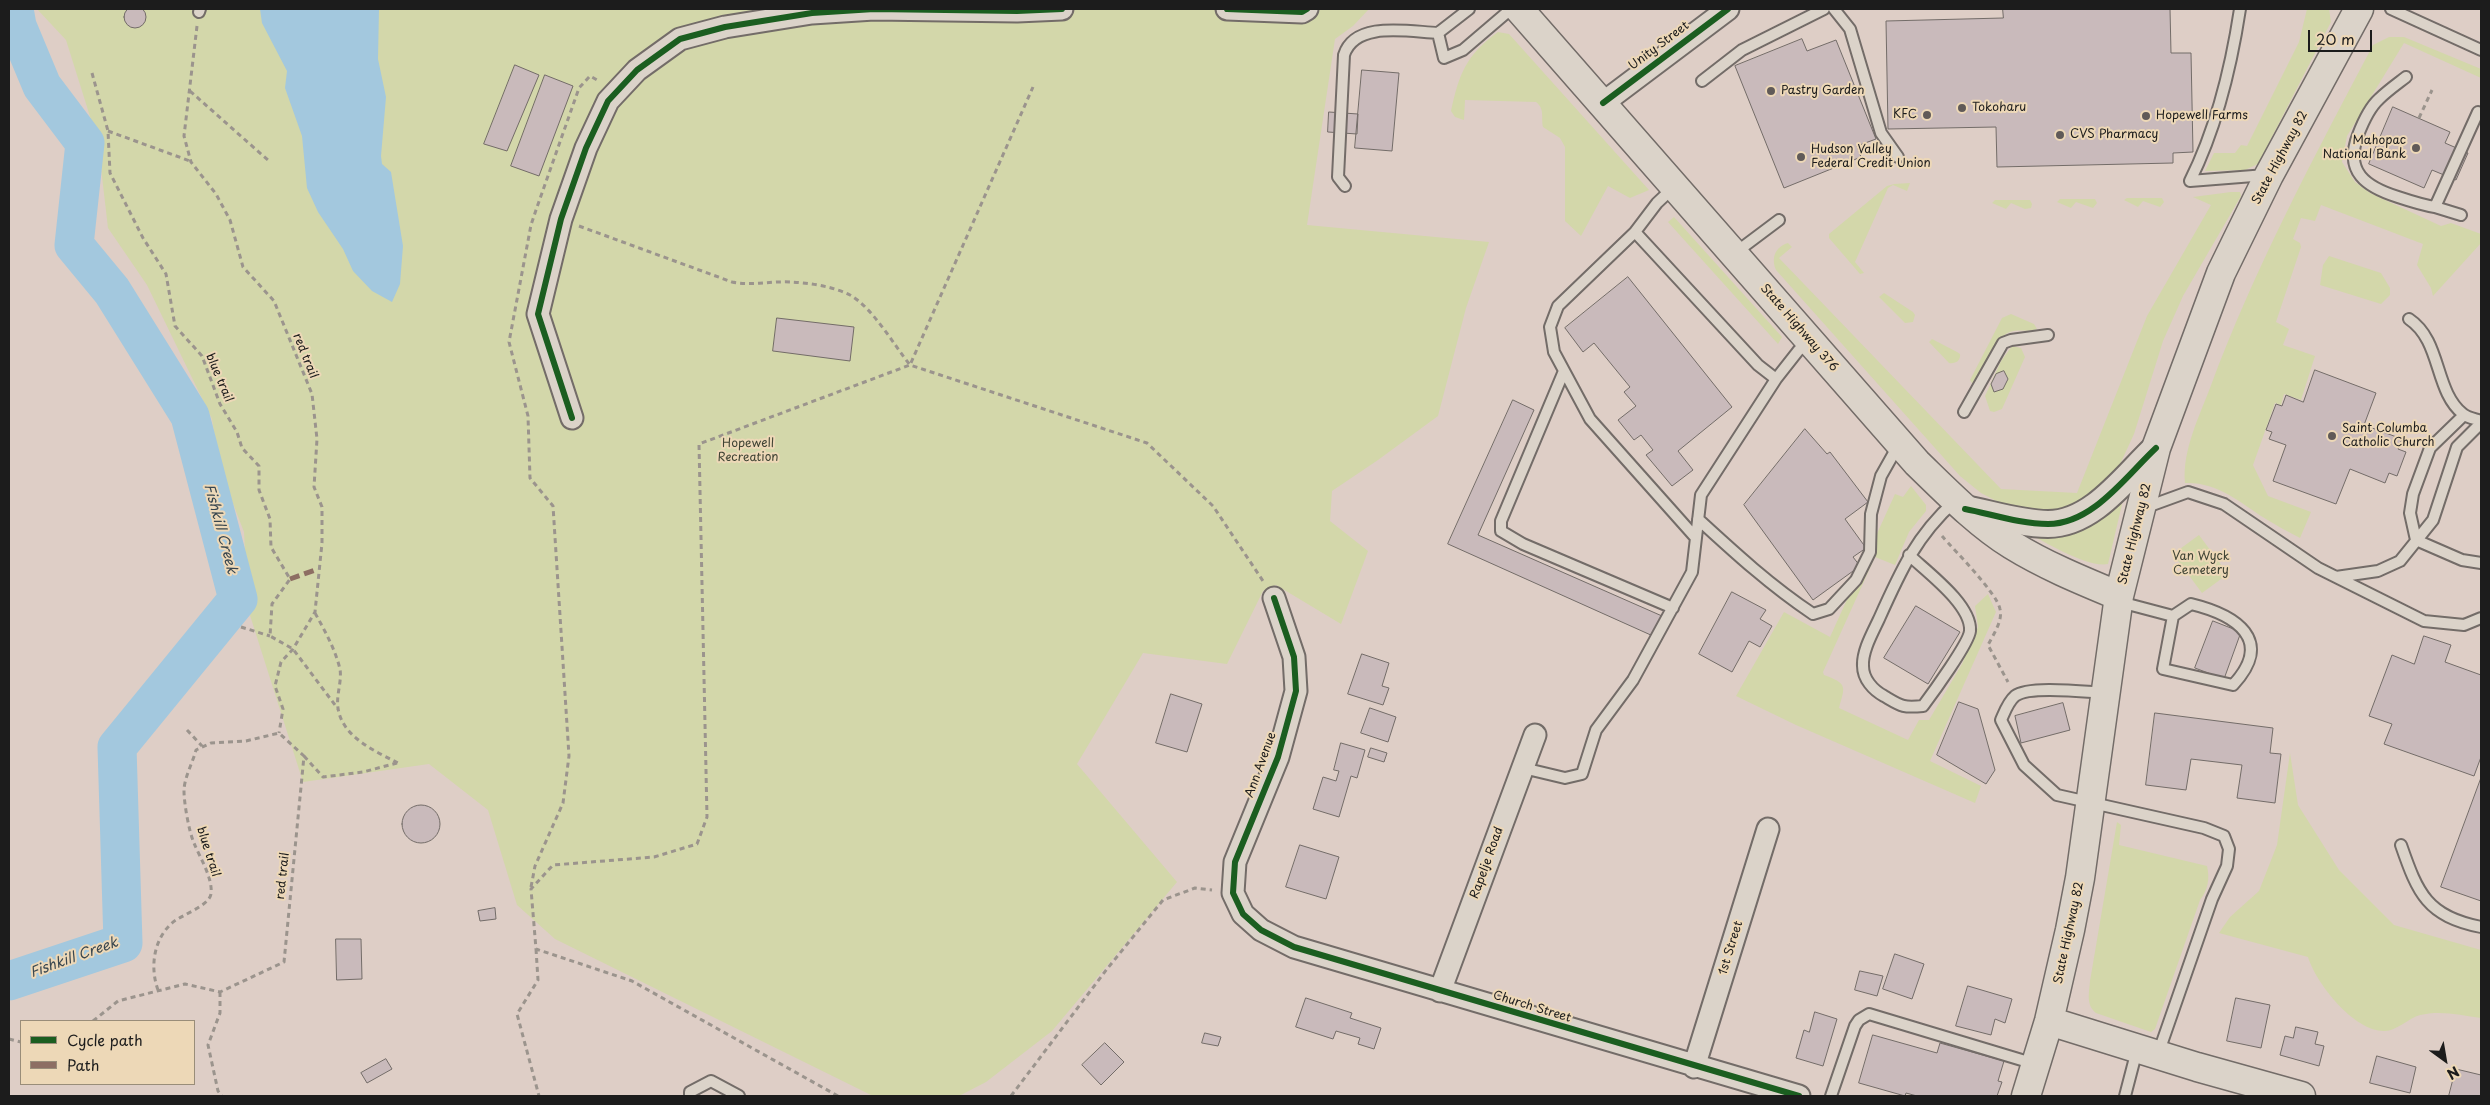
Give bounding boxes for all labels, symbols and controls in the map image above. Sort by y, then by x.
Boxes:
street label: Unity Street [1626,19,1692,73]
scale bar [2310,20,2374,52]
text: 20 m [2316,27,2355,50]
place label: Pastry Garden [1781,84,1865,98]
marker: Pastry Garden [1765,85,1777,97]
place label: Tokoharu [1972,101,2026,115]
marker: Tokoharu [1956,102,1968,114]
place label: KFC [1893,108,1917,122]
marker: KFC [1921,109,1933,121]
place label: Hopewell Farms [2156,109,2248,123]
street label: State Highway 82 [2249,109,2311,207]
marker: Hopewell Farms [2140,110,2152,122]
place label: CVS Pharmacy [2070,128,2158,142]
marker: CVS Pharmacy [2054,129,2066,141]
place label: Mahopac National Bank [2323,134,2406,162]
marker: Mahopac National Bank [2410,142,2422,154]
place label: Hudson Valley Federal Credit Union [1811,143,1931,171]
marker: Hudson Valley Federal Credit Union [1795,151,1807,163]
street label: State Highway 376 [1757,281,1841,375]
street label: red trail [289,331,321,381]
street label: blue trail [202,352,236,404]
place label: Saint Columba Catholic Church [2342,422,2435,450]
marker: Saint Columba Catholic Church [2326,430,2338,442]
park label: Hopewell Recreation [717,437,779,465]
water label: Fishkill Creek [200,482,240,576]
street label: State Highway 82 [2115,482,2155,586]
park label: Van Wyck Cemetery [2172,550,2230,578]
street label: Ann Avenue [1243,730,1279,800]
street label: blue trail [193,825,223,879]
street label: Rapelje Road [1467,825,1507,901]
street label: red trail [273,852,293,900]
street label: State Highway 82 [2051,881,2087,985]
street label: 1st Street [1716,919,1746,977]
water label: Fishkill Creek [28,934,120,982]
street label: Church Street [1491,988,1573,1026]
legend [20,1020,195,1085]
text: Cycle path [67,1028,143,1051]
north arrow [2420,1035,2470,1085]
text: Path [67,1053,99,1076]
text: N [2443,1061,2463,1085]

